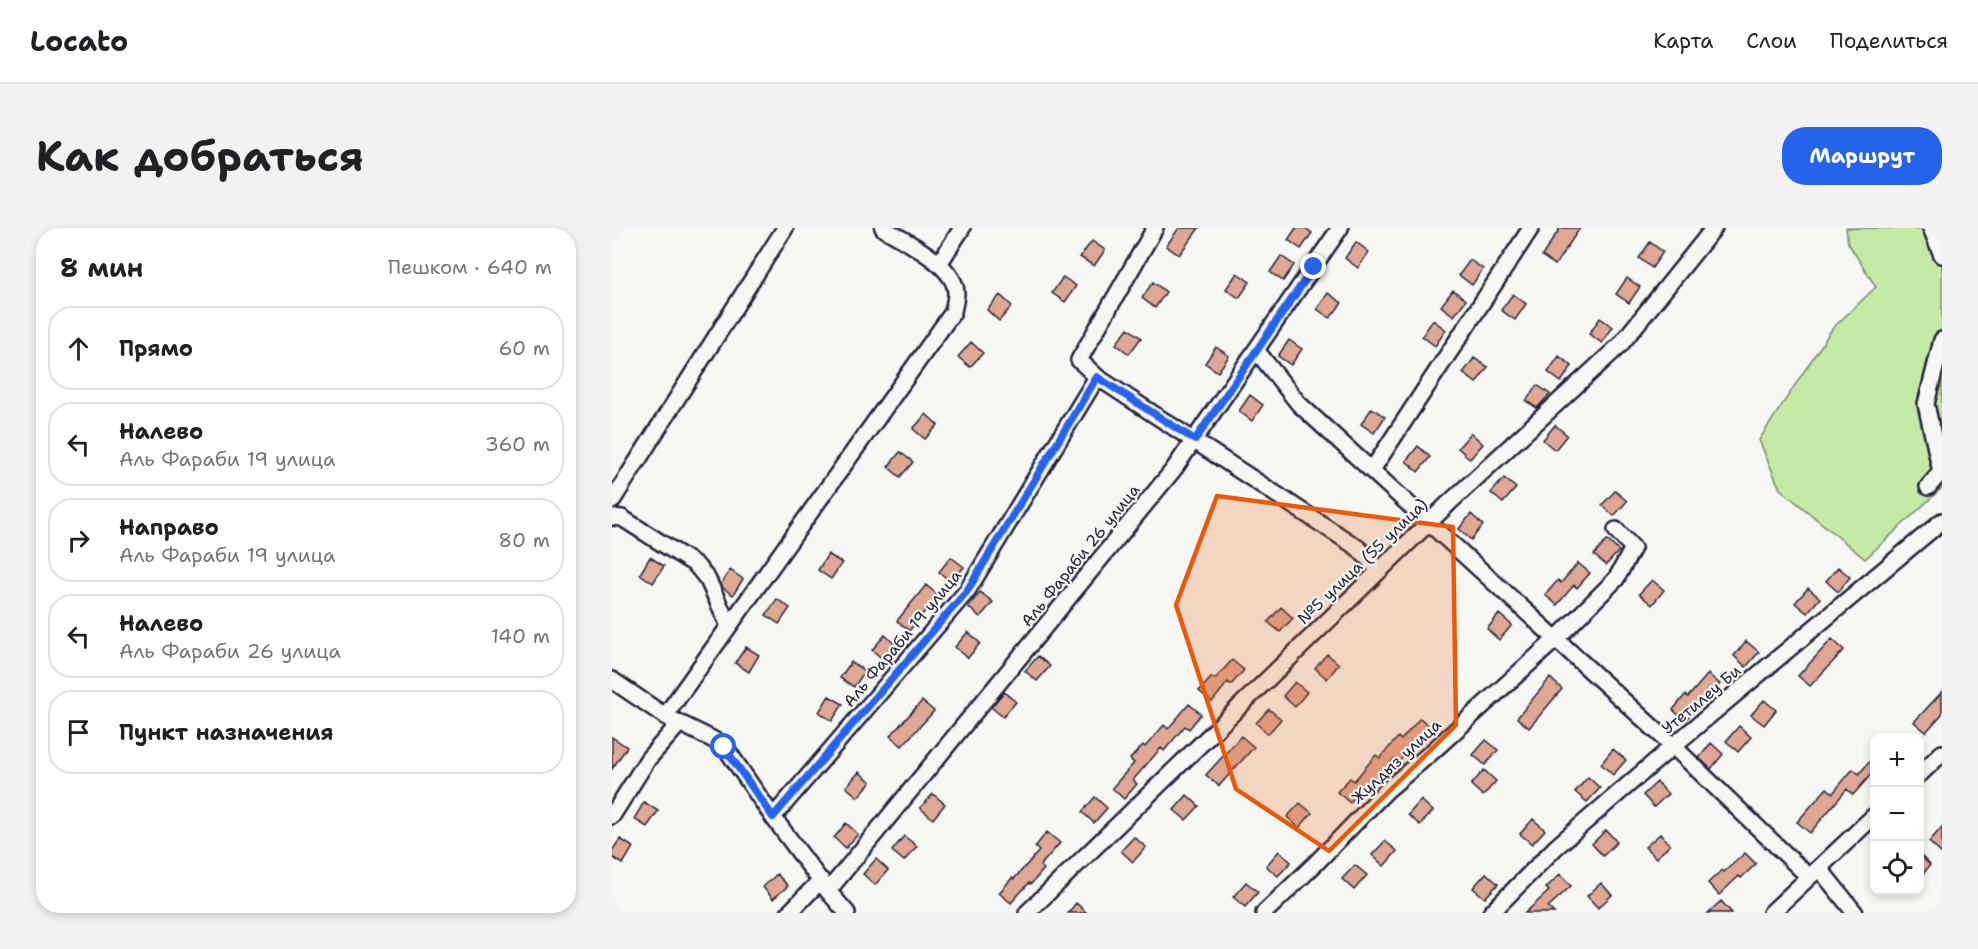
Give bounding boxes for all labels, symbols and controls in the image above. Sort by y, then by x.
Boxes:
text: Locato [30,22,128,60]
text: Карта [1653,27,1713,55]
text: Слои [1746,27,1797,55]
text: Поделиться [1830,27,1948,55]
button: Маршрут [1782,127,1942,185]
text: Как добраться [36,128,364,184]
text: 8 мин [60,250,143,285]
route end [1300,253,1326,279]
text: Пешком · 640 m [388,254,552,280]
icon: ahead [62,332,95,365]
text: Прямо [119,334,193,363]
text: 60 m [498,335,550,361]
text: Налево [119,417,203,446]
icon: left [62,428,95,461]
text: 360 m [485,431,550,457]
text: Аль Фараби 19 улица [119,446,335,472]
street label: Аль Фараби 26 улица [1016,480,1144,631]
street label: №5 улица (55 улица) [1293,494,1432,629]
text: Направо [119,513,219,542]
icon: right [62,524,95,557]
text: 80 m [498,527,550,553]
text: Аль Фараби 19 улица [119,542,335,568]
street label: Аль Фараби 19 улица [839,565,966,711]
text: Налево [119,609,203,638]
icon: left [62,620,95,653]
text: 140 m [491,623,550,649]
text: Аль Фараби 26 улица [119,638,341,664]
street label: Утетилеу Би [1657,660,1745,739]
street label: Жулдыз улица [1347,714,1446,808]
icon: arrive [62,716,95,749]
text: Пункт назначения [119,718,333,747]
route start [710,733,736,759]
map controls [1870,733,1924,895]
button: + [1870,733,1924,787]
button: − [1870,787,1924,841]
button: locate [1870,841,1924,895]

